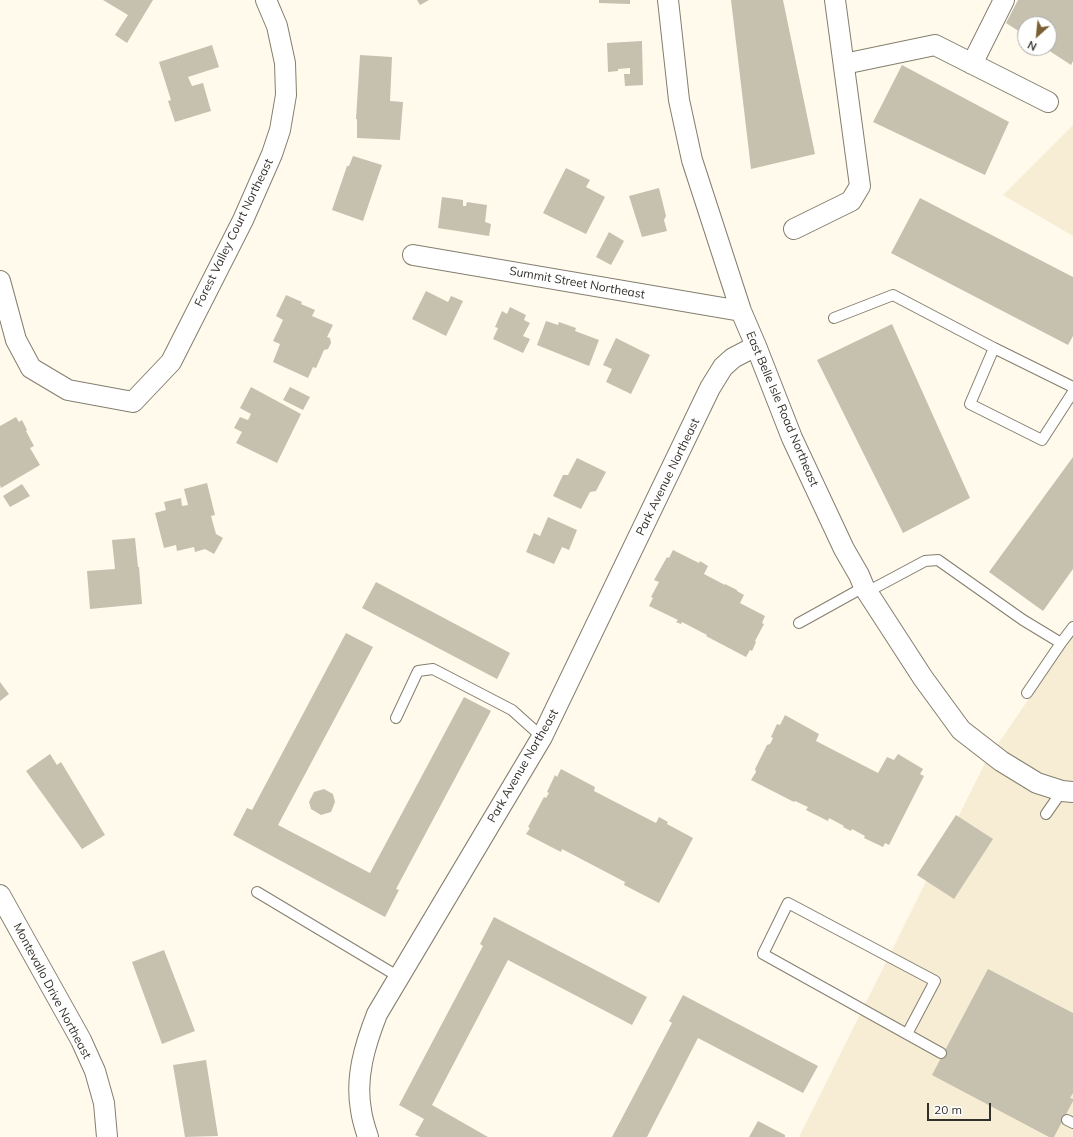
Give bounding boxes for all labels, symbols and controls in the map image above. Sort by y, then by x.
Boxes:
north arrow [1017,16,1057,56]
text: N [1025,38,1039,54]
street label: Forest Valley Court Northeast [192,157,276,309]
street label: Summit Street Northeast [508,264,646,302]
street label: East Belle Isle Road Northeast [743,329,821,489]
street label: Park Avenue Northeast [633,416,703,538]
street label: Park Avenue Northeast [485,707,561,825]
street label: Montevallo Drive Northeast [10,921,94,1061]
scale bar [929,1095,993,1121]
text: 20 m [934,1102,962,1117]

